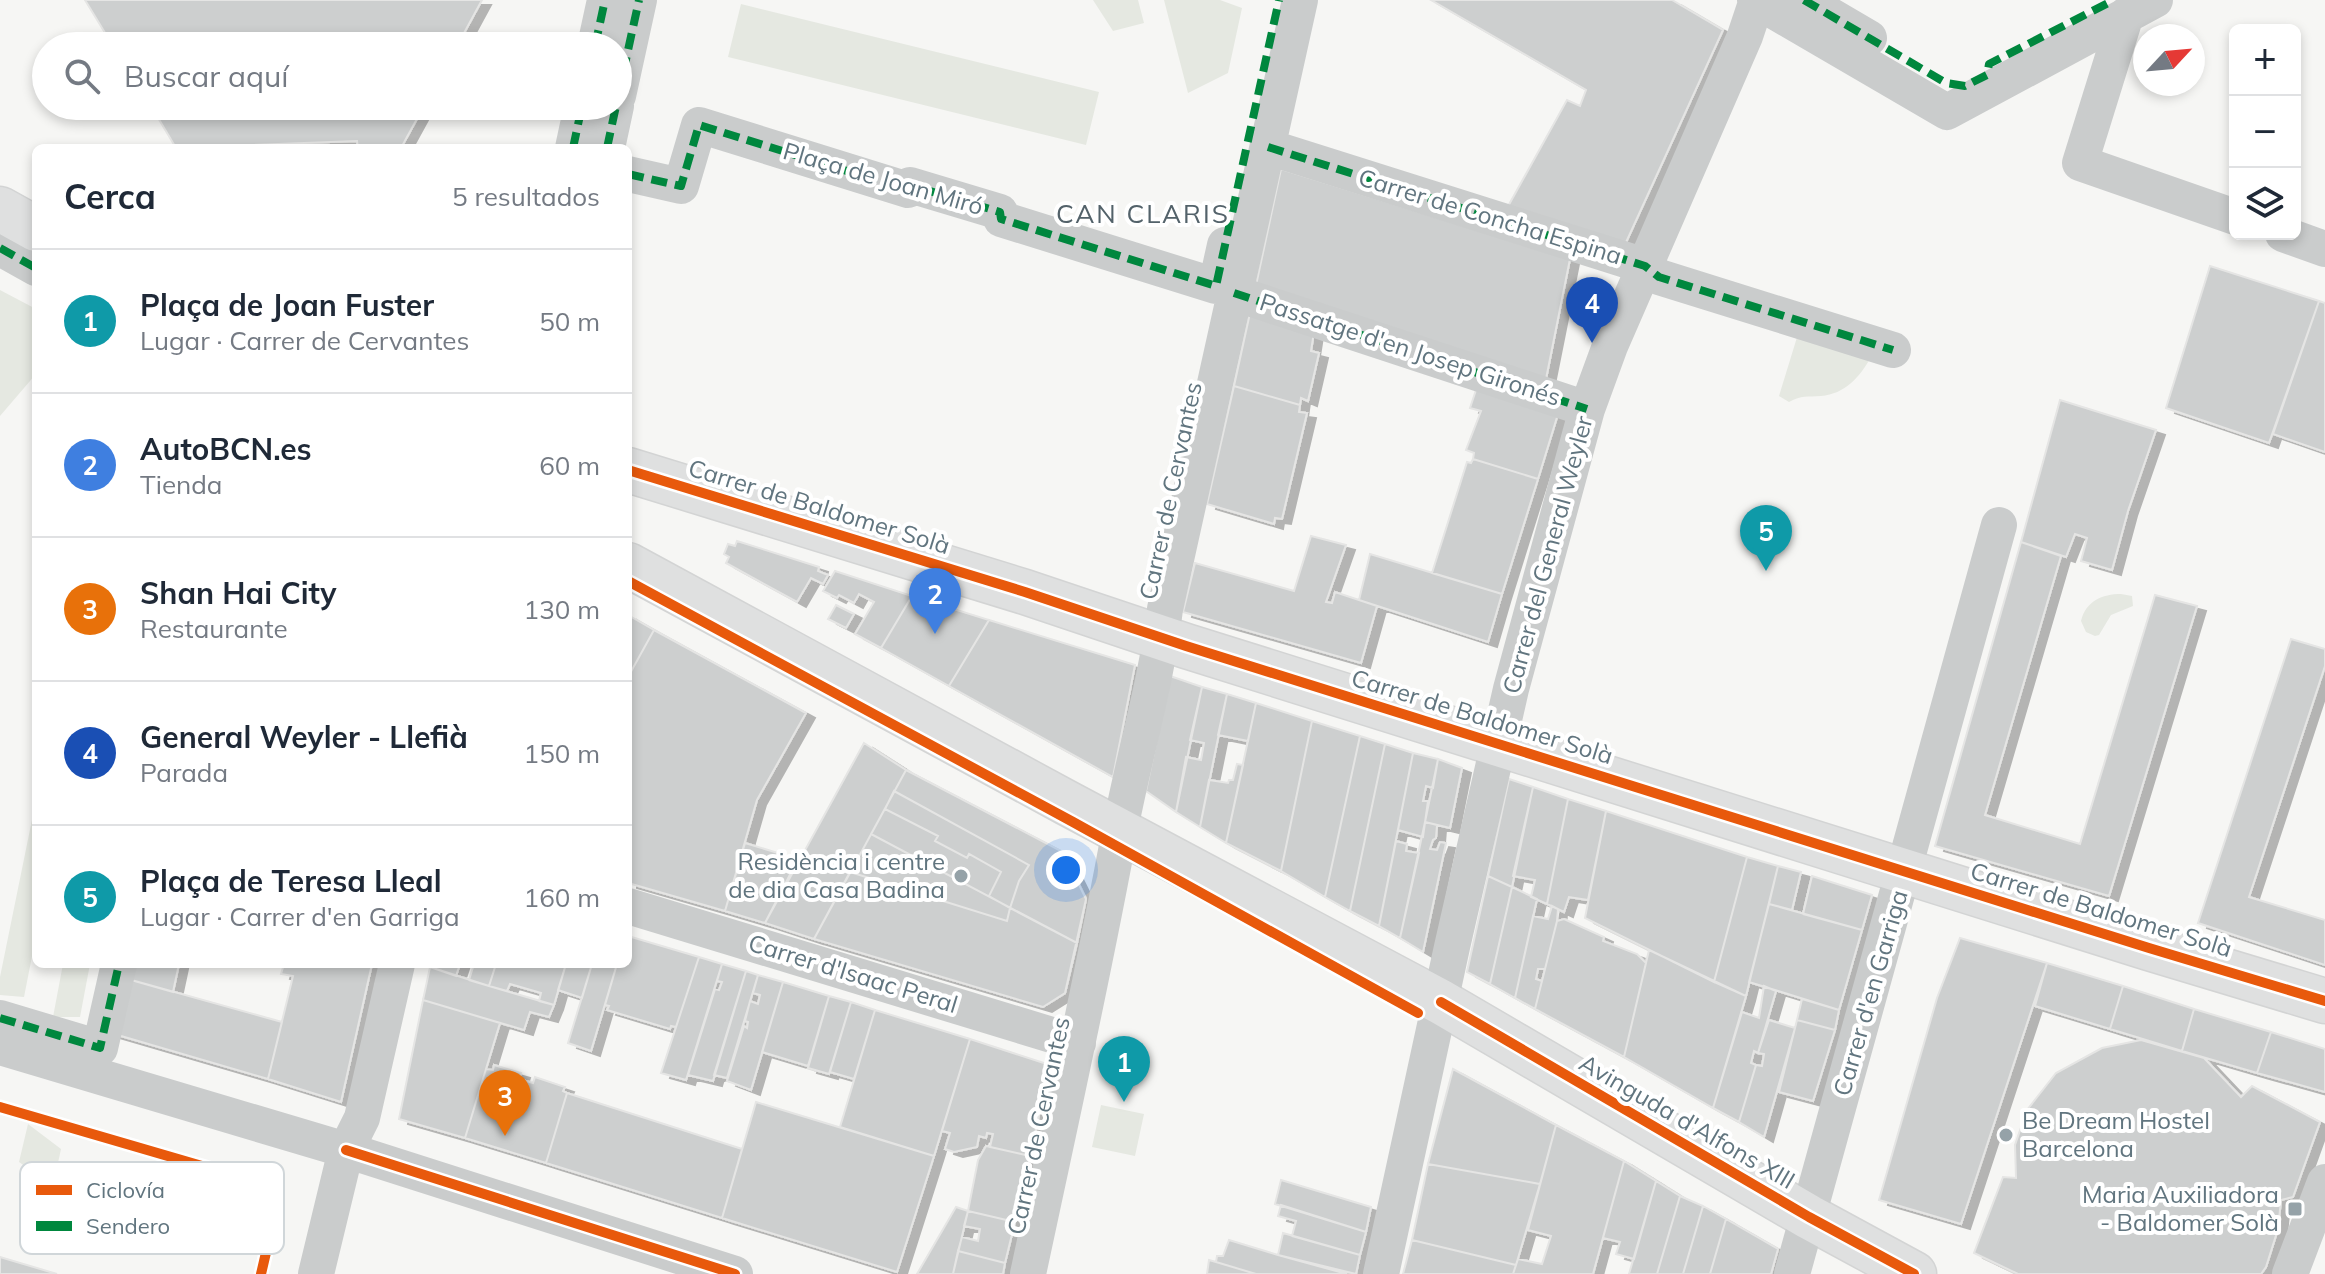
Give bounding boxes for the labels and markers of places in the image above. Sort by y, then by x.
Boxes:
pin: 4 [1566,277,1618,343]
pin: 5 [1740,505,1792,571]
pin: 2 [909,568,961,634]
place label: Residència i centre de dia Casa Badina [728,846,945,904]
marker: Residència i centre de dia Casa Badina [952,867,970,885]
pin: 1 [1098,1036,1150,1102]
pin: 3 [479,1070,531,1136]
place label: Be Dream Hostel Barcelona [2022,1105,2210,1163]
marker: Be Dream Hostel Barcelona [1997,1126,2015,1144]
place label: Maria Auxiliadora - Baldomer Solà [2082,1179,2279,1237]
marker: Maria Auxiliadora - Baldomer Solà [2286,1200,2304,1218]

